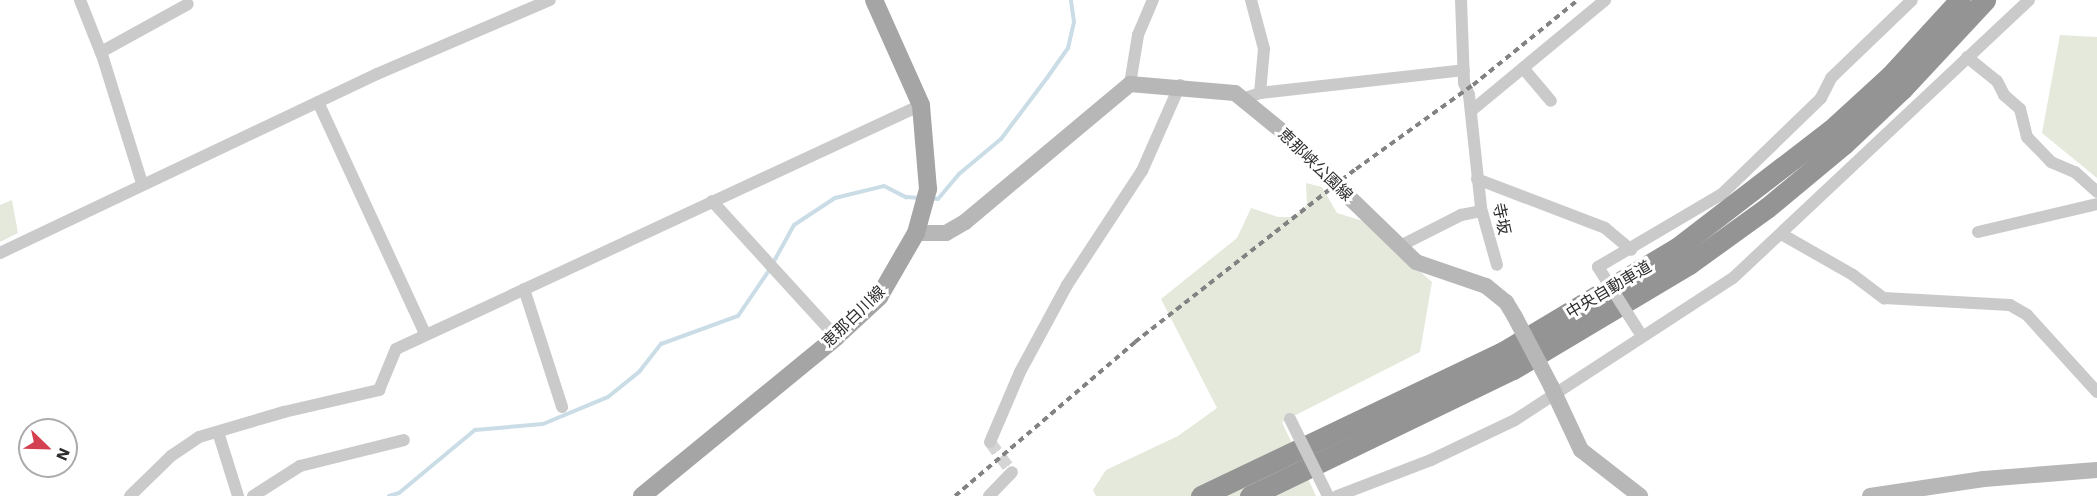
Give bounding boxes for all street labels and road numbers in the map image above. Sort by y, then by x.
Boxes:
street label: 恵那峡公園線 [1274,125,1356,205]
street label: 寺坂 [1488,201,1514,237]
street label: 中央自動車道 [1563,257,1655,323]
street label: 恵那白川線 [819,282,889,352]

